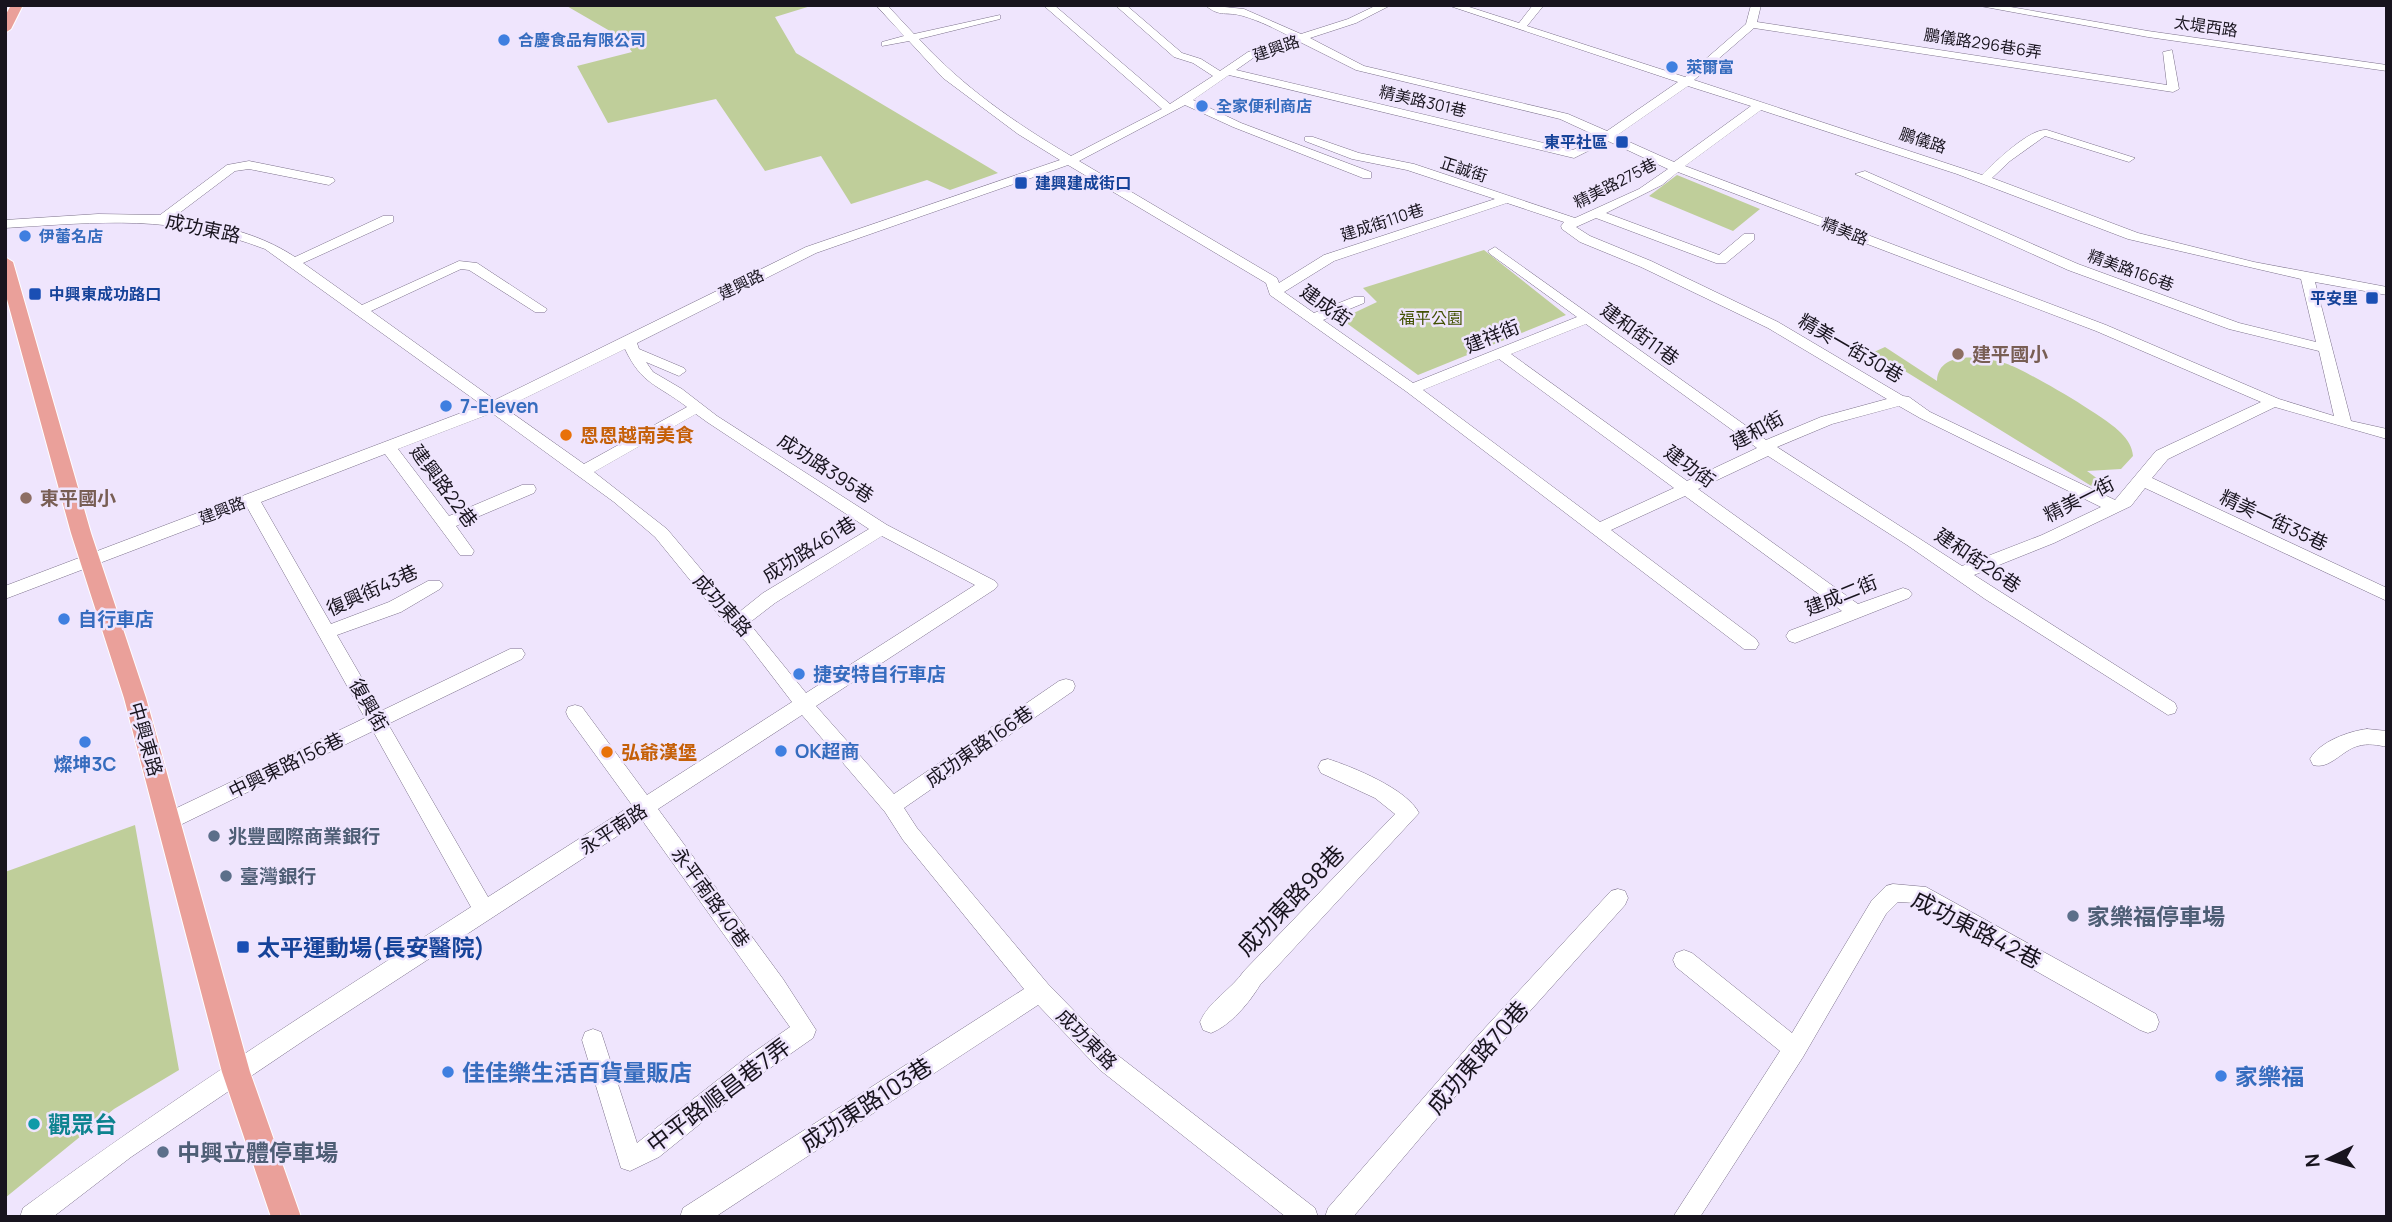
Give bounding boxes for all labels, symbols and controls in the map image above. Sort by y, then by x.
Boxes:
street label: 太堤西路 [2173,11,2239,41]
street label: 鵬儀路296巷6弄 [1923,23,2043,63]
place label: 合慶食品有限公司 [518,29,646,51]
street label: 建興路 [1250,30,1302,66]
marker: 合慶食品有限公司 [496,32,512,48]
place label: 萊爾富 [1686,56,1734,78]
marker: 萊爾富 [1664,59,1680,75]
street label: 精美路301巷 [1377,80,1469,122]
place label: 全家便利商店 [1216,95,1312,117]
marker: 全家便利商店 [1194,98,1210,114]
street label: 鵬儀路 [1897,122,1949,158]
place label: 東平社區 [1544,131,1608,153]
marker: 東平社區 [1614,134,1630,150]
street label: 正誠街 [1438,151,1490,187]
street label: 精美路275巷 [1570,153,1660,213]
place label: 建興建成街口 [1035,172,1131,194]
marker: 建興建成街口 [1013,175,1029,191]
street label: 建成街110巷 [1338,198,1426,246]
street label: 成功東路 [163,207,243,249]
street label: 精美路 [1819,212,1871,250]
place label: 伊蕾名店 [38,225,103,247]
marker: 伊蕾名店 [17,228,33,244]
street label: 精美路166巷 [2085,244,2177,296]
street label: 建興路 [715,264,767,304]
street label: 建成街 [1295,278,1357,332]
place label: 中興東成功路口 [49,283,161,305]
marker: 中興東成功路口 [27,286,43,302]
place label: 平安里 [2310,287,2358,309]
marker: 平安里 [2364,290,2380,306]
street label: 建和街11巷 [1596,297,1684,371]
park label: 福平公園 [1399,307,1463,329]
street label: 精美一街30巷 [1794,307,1908,389]
street label: 建祥街 [1461,313,1523,359]
place label: 建平國小 [1972,341,2048,367]
marker: 建平國小 [1950,346,1966,362]
place label: 7-Eleven [460,393,539,419]
marker: 7-Eleven [438,398,454,414]
street label: 建和街 [1726,405,1788,455]
place label: 恩恩越南美食 [580,422,694,448]
marker: 恩恩越南美食 [558,427,574,443]
street label: 成功路395巷 [773,427,879,509]
street label: 建興路22巷 [404,439,484,533]
street label: 建功街 [1659,439,1721,493]
street label: 精美一街 [2039,470,2119,528]
street label: 精美一街35巷 [2216,484,2332,556]
place label: 東平國小 [40,485,116,511]
marker: 東平國小 [18,490,34,506]
street label: 建興路 [196,491,248,529]
street label: 成功路461巷 [757,510,861,588]
street label: 建和街26巷 [1930,522,2026,598]
street label: 復興街43巷 [322,558,422,622]
street label: 成功東路 [688,568,758,642]
street label: 建成二街 [1801,569,1881,621]
place label: 自行車店 [78,606,154,632]
marker: 自行車店 [56,611,72,627]
place label: 捷安特自行車店 [813,661,946,687]
marker: 捷安特自行車店 [791,666,807,682]
street label: 復興街 [343,674,395,736]
street label: 中興東路 [123,699,169,779]
street label: 成功東路166巷 [920,699,1038,793]
street label: 中興東路156巷 [224,726,348,804]
marker: 燦坤3C [77,734,93,750]
place label: OK超商 [795,738,860,764]
place label: 弘爺漢堡 [621,739,697,765]
marker: OK超商 [773,743,789,759]
marker: 弘爺漢堡 [599,744,615,760]
place label: 燦坤3C [53,751,117,777]
street label: 永平南路 [574,797,652,861]
place label: 兆豐國際商業銀行 [228,823,380,849]
marker: 兆豐國際商業銀行 [206,828,222,844]
street label: 成功東路98巷 [1229,838,1351,962]
street label: 永平南路40巷 [666,842,756,952]
place label: 臺灣銀行 [240,863,316,889]
marker: 臺灣銀行 [218,868,234,884]
street label: 成功東路42巷 [1907,883,2047,975]
place label: 家樂福停車場 [2087,900,2225,932]
marker: 家樂福停車場 [2065,908,2081,924]
place label: 太平運動場(長安醫院) [257,931,485,963]
marker: 太平運動場(長安醫院) [235,939,251,955]
street label: 成功東路70巷 [1419,993,1535,1121]
street label: 成功東路 [1051,1003,1123,1075]
street label: 中平路順昌巷7弄 [639,1030,797,1160]
street label: 成功東路103巷 [794,1050,938,1158]
place label: 佳佳樂生活百貨量販店 [462,1056,692,1088]
place label: 家樂福 [2235,1060,2304,1092]
marker: 佳佳樂生活百貨量販店 [440,1064,456,1080]
marker: 家樂福 [2213,1068,2229,1084]
place label: 觀眾台 [48,1108,117,1140]
marker: 觀眾台 [26,1116,42,1132]
north arrow [2294,1124,2364,1194]
place label: 中興立體停車場 [177,1136,338,1168]
marker: 中興立體停車場 [155,1144,171,1160]
text: N [2299,1153,2326,1168]

